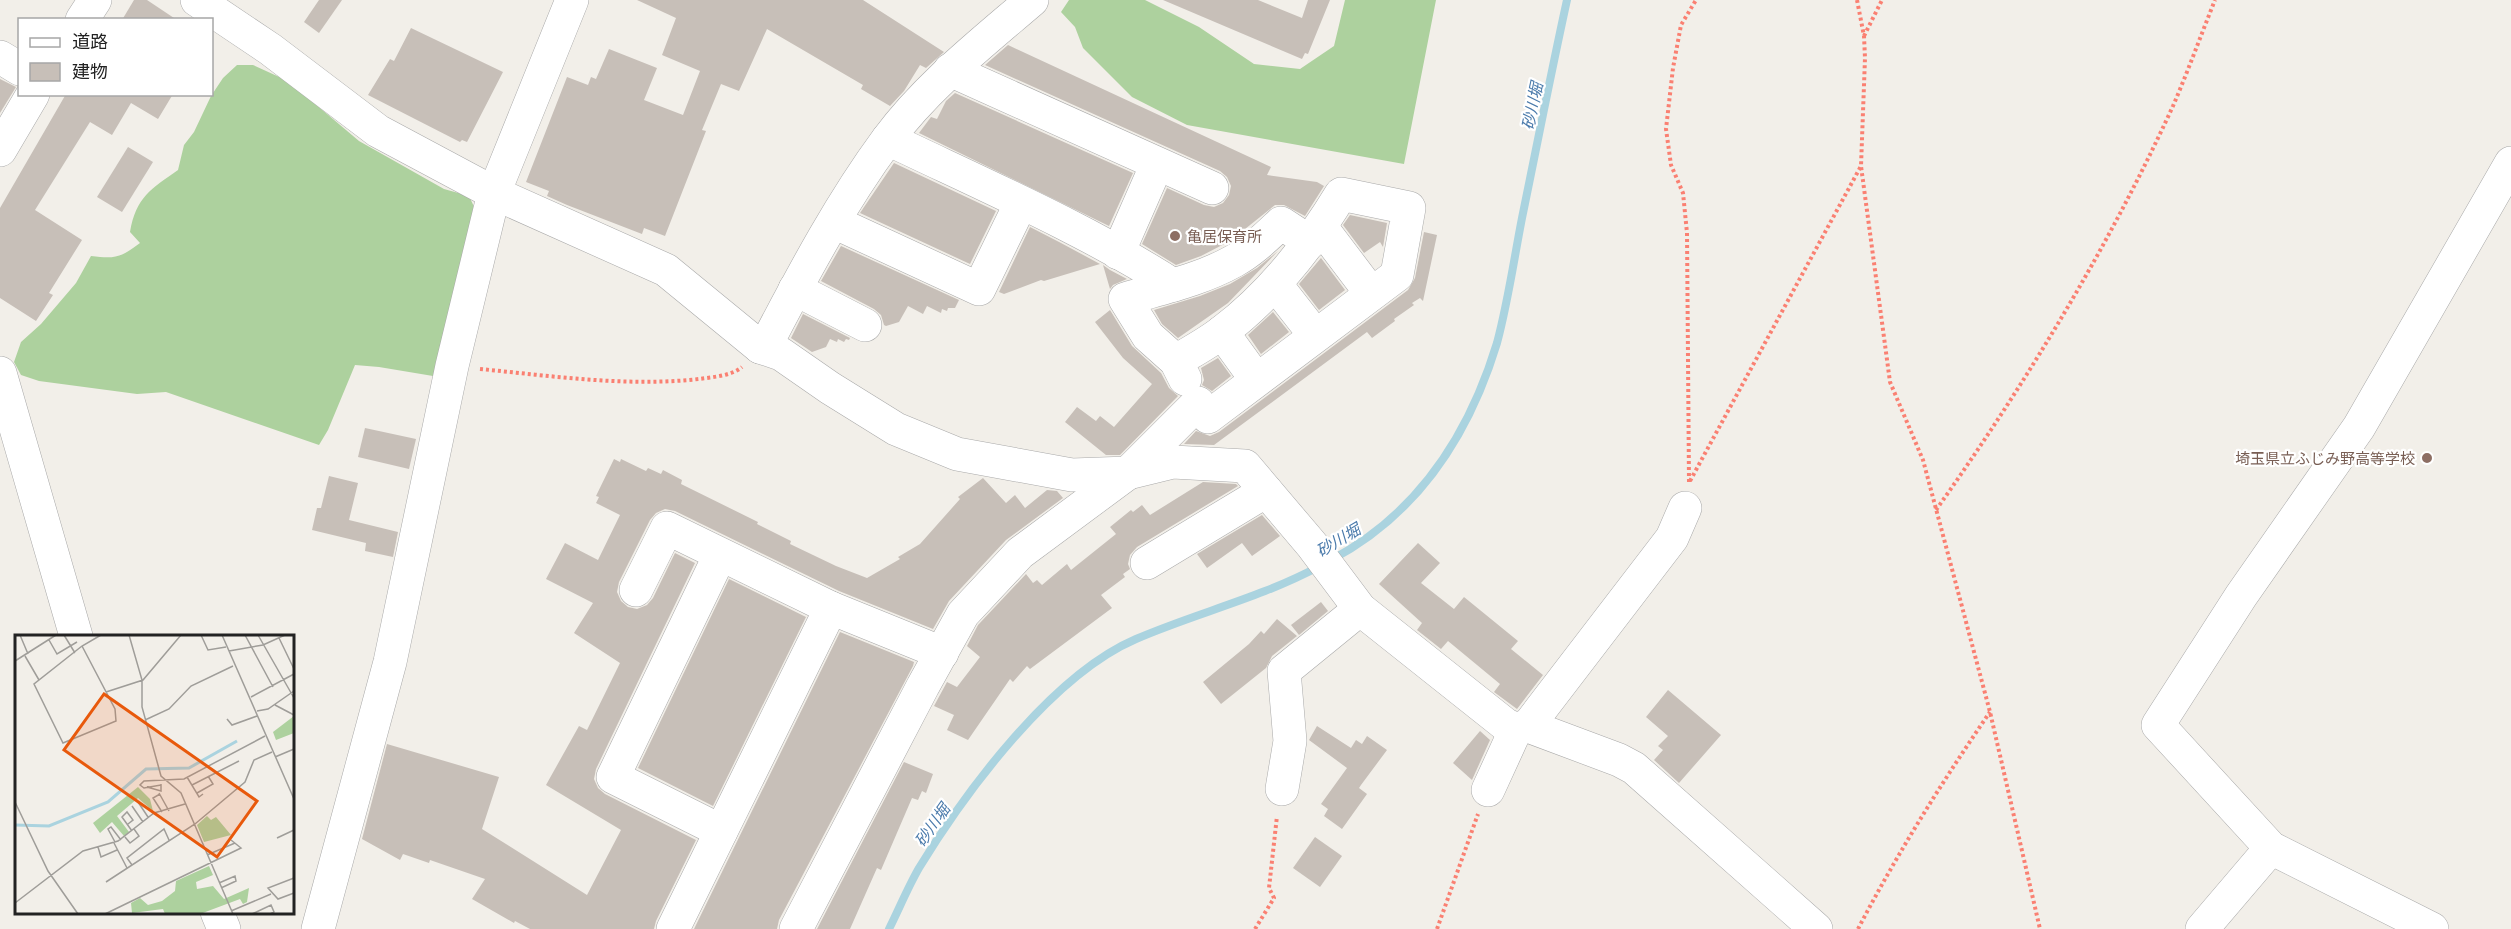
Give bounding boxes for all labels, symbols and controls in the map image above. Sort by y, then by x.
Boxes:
legend [18,18,213,96]
text: 道路 [72,30,108,53]
text: 建物 [72,60,108,83]
water label: 砂川堀 [1517,78,1547,132]
place label: 亀居保育所 [1187,227,1262,246]
marker: 亀居保育所 [1168,229,1182,243]
place label: 埼玉県立ふじみ野高等学校 [2235,449,2415,468]
marker: 埼玉県立ふじみ野高等学校 [2420,451,2434,465]
water label: 砂川堀 [1312,518,1366,561]
inset map [15,635,294,914]
water label: 砂川堀 [910,797,956,850]

